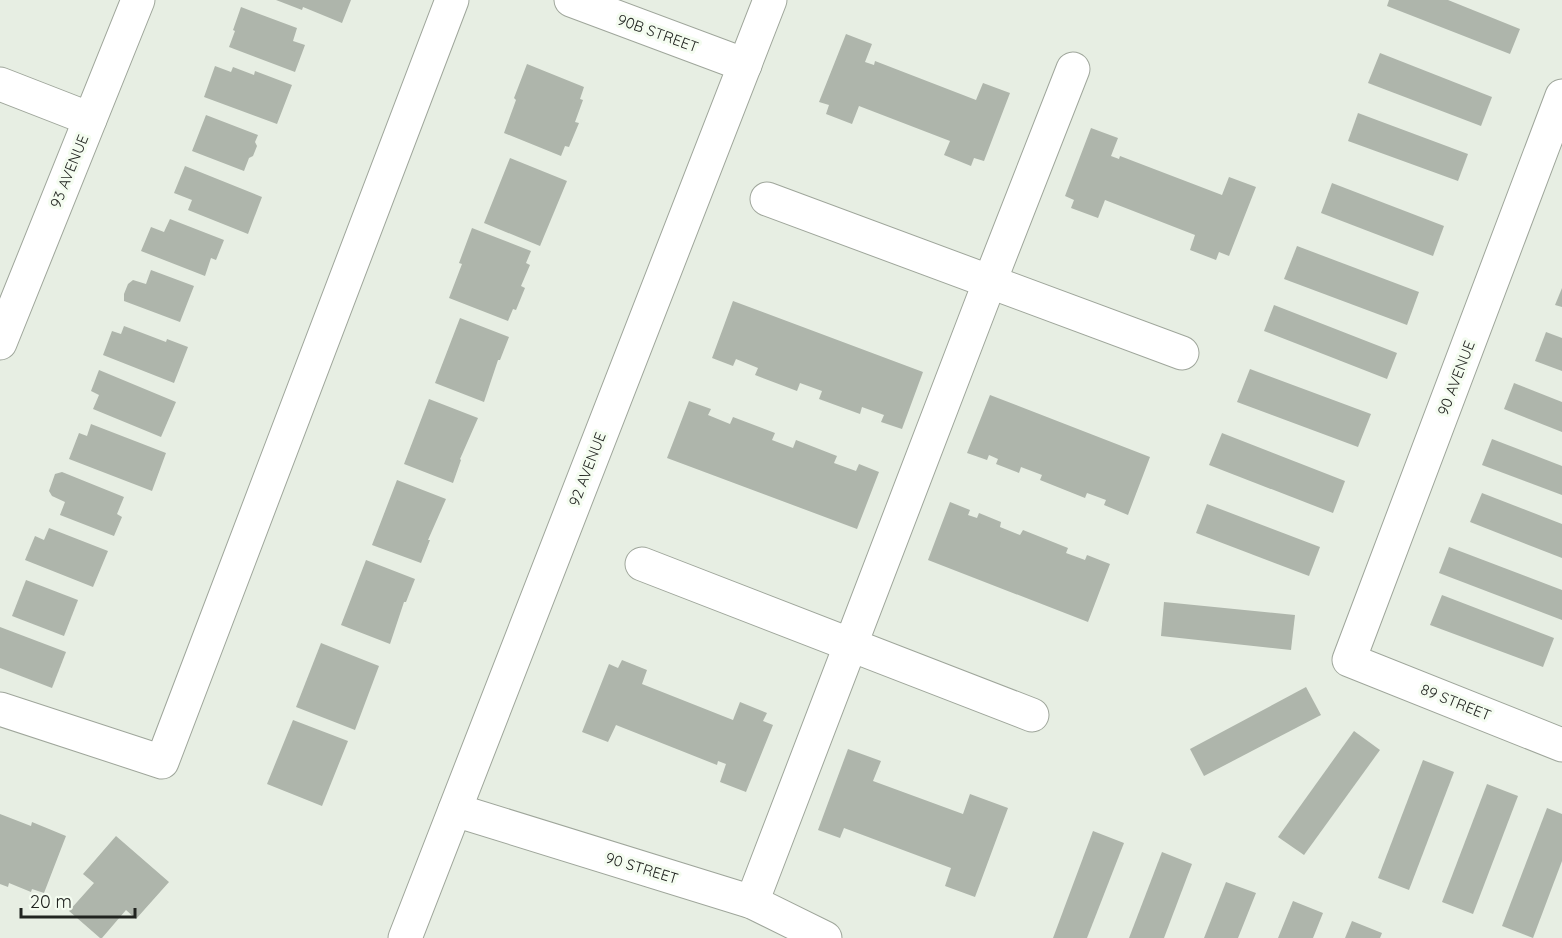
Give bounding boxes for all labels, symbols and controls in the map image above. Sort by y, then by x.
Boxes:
street label: 90B STREET [615,10,701,56]
street label: 93 AVENUE [46,132,92,210]
street label: 90 AVENUE [1433,338,1479,418]
street label: 92 AVENUE [564,429,610,509]
street label: 89 STREET [1418,679,1494,725]
street label: 90 STREET [603,848,681,888]
scale bar [21,881,135,919]
text: 20 m [30,890,72,913]

